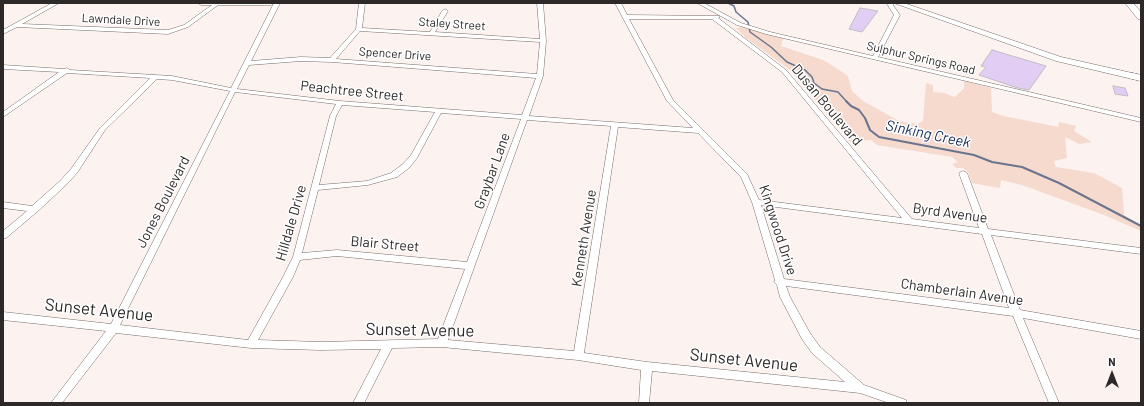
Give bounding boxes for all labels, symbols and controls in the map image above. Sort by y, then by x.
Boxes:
street label: Lawndale Drive [81,11,161,29]
street label: Staley Street [418,14,486,34]
street label: Sulphur Springs Road [865,38,977,78]
street label: Spencer Drive [358,44,432,64]
street label: Dusan Boulevard [788,61,866,149]
street label: Peachtree Street [300,77,404,105]
water label: Sinking Creek [884,116,972,152]
street label: Graybar Lane [470,131,514,211]
street label: Jones Boulevard [133,153,193,251]
street label: Hilldale Drive [272,183,310,263]
street label: Kingwood Drive [756,183,800,277]
street label: Kenneth Avenue [568,188,600,288]
street label: Byrd Avenue [912,199,988,227]
street label: Blair Street [350,233,420,255]
street label: Chamberlain Avenue [900,275,1024,309]
street label: Sunset Avenue [44,294,154,326]
street label: Sunset Avenue [365,319,475,341]
street label: Sunset Avenue [689,344,799,376]
north arrow [1092,354,1132,394]
text: N [1108,355,1116,368]

